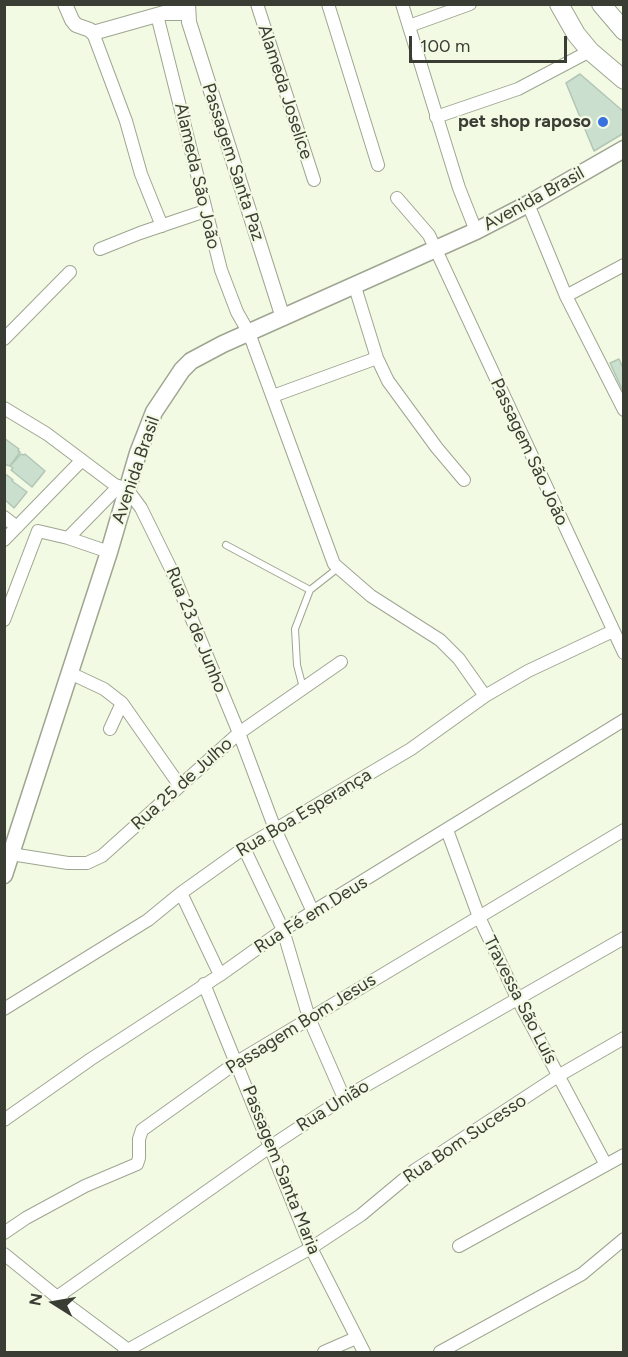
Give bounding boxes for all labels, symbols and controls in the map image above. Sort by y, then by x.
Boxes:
street label: Alameda Joselice [253,22,317,162]
scale bar [412,24,570,62]
text: 100 m [420,35,470,57]
street label: Passagem Santa Paz [197,80,269,244]
street label: Alameda São João [170,101,224,251]
place label: pet shop raposo [458,111,591,133]
marker: pet shop raposo [596,115,610,129]
street label: Avenida Brasil [480,162,588,236]
street label: Passagem São João [485,375,573,529]
street label: Avenida Brasil [108,413,164,527]
street label: Rua 23 de Junho [161,564,231,696]
street label: Rua 25 de Julho [127,733,237,835]
street label: Rua Boa Esperança [233,764,375,862]
street label: Rua Fé em Deus [251,872,371,958]
street label: Travessa São Luís [478,932,562,1068]
street label: Passagem Bom Jesus [222,969,380,1079]
street label: Rua União [293,1075,373,1137]
street label: Passagem Santa Maria [237,1082,325,1258]
street label: Rua Bom Sucesso [399,1090,531,1188]
north arrow [24,1273,84,1333]
text: N [25,1292,46,1307]

